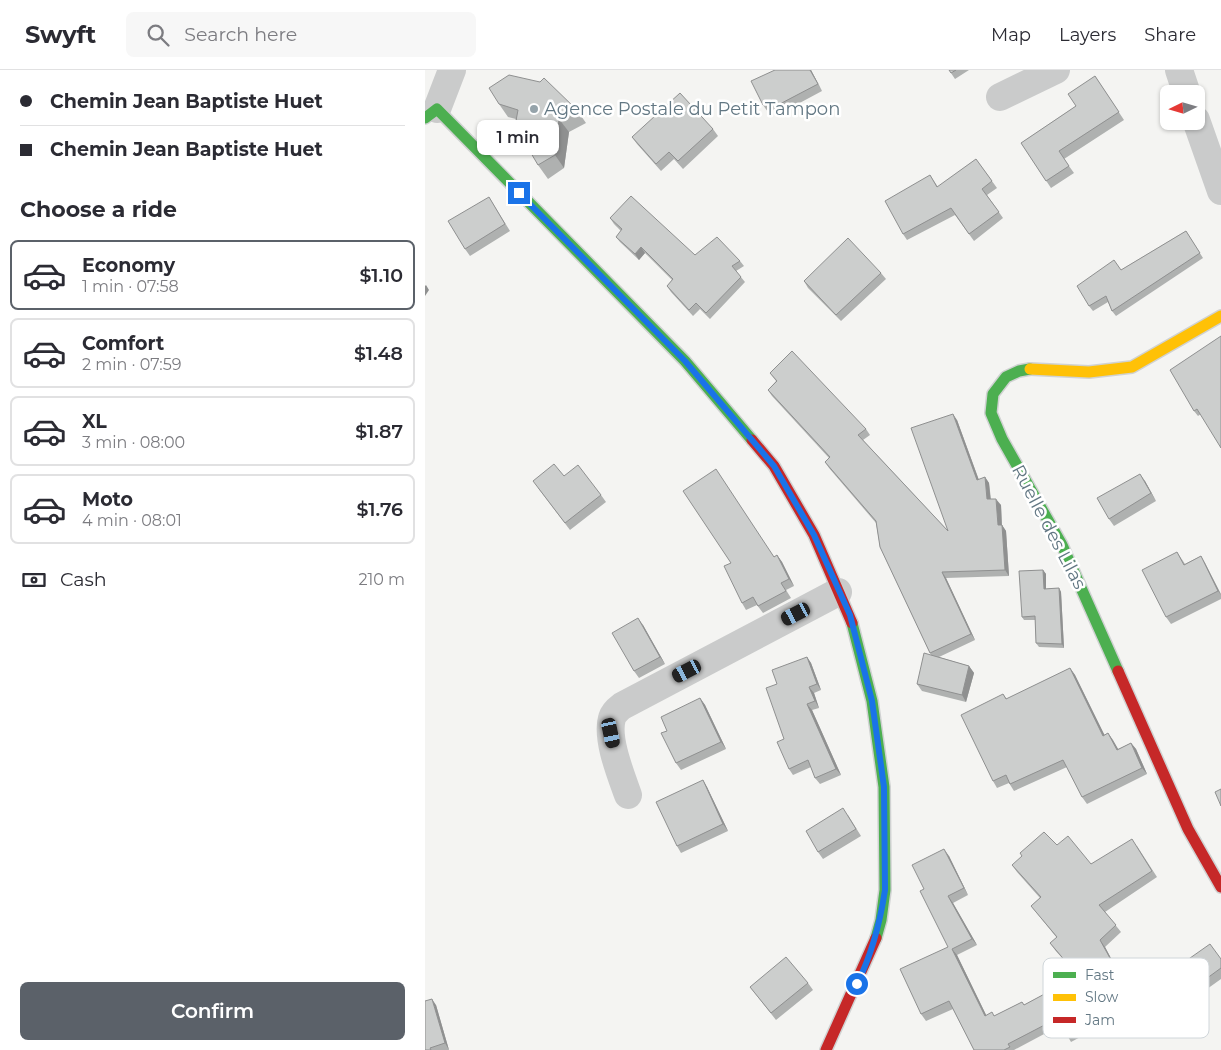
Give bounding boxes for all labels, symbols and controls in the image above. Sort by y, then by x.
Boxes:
search box [126,12,476,57]
text: Swyft [25,20,96,49]
icon: search [144,21,172,49]
text: Search here [184,23,297,46]
text: Map [991,24,1031,46]
text: Layers [1059,24,1116,46]
text: Share [1144,24,1196,46]
north arrow [1160,85,1205,130]
map controls [1160,85,1205,130]
text: Chemin Jean Baptiste Huet [50,90,323,113]
place label: Agence Postale du Petit Tampon [544,98,840,120]
marker: Agence Postale du Petit Tampon [528,103,540,115]
callout: 1 min [478,121,560,156]
text: 1 min [497,128,539,147]
text: Chemin Jean Baptiste Huet [50,138,323,161]
route end [508,182,530,204]
text: Choose a ride [20,196,177,223]
icon: car [22,253,67,298]
text: Economy [82,254,175,277]
text: $1.10 [360,264,403,287]
text: 1 min · 07:58 [82,277,179,296]
icon: car [22,331,67,376]
text: Comfort [82,332,164,355]
text: $1.48 [354,342,403,365]
text: 2 min · 07:59 [82,355,182,374]
icon: car [22,409,67,454]
text: XL [82,410,107,433]
text: $1.87 [355,420,403,443]
text: 3 min · 08:00 [82,433,185,452]
street label: Ruelle des Lilas [1007,461,1091,593]
icon: car [22,487,67,532]
text: Moto [82,488,133,511]
text: $1.76 [357,498,403,521]
text: 4 min · 08:01 [82,511,182,530]
icon: cash [20,566,48,594]
text: Cash [60,568,107,591]
text: 210 m [358,570,405,589]
car [779,601,812,627]
car [670,658,703,684]
car [600,717,621,749]
legend [1043,958,1209,1038]
text: Fast [1085,966,1115,984]
route start [846,973,868,995]
button: Confirm [20,982,405,1040]
text: Slow [1085,988,1119,1006]
text: Jam [1084,1011,1115,1029]

